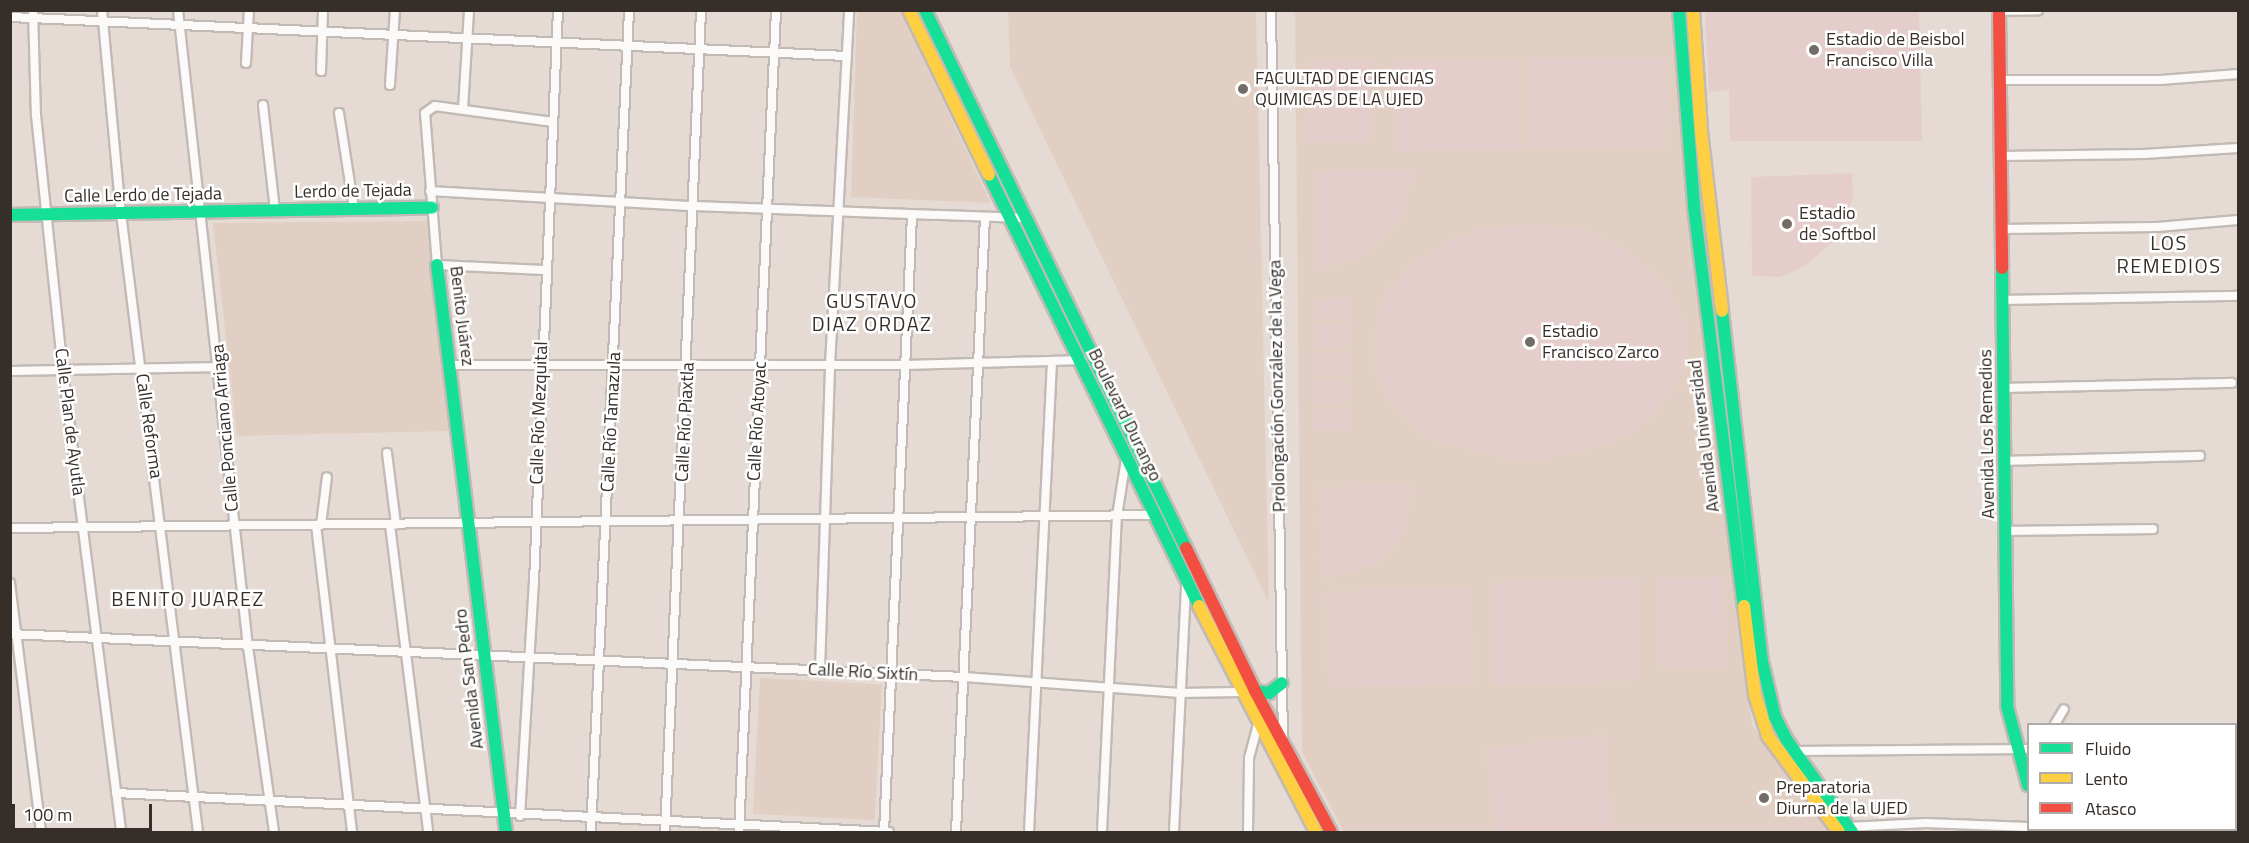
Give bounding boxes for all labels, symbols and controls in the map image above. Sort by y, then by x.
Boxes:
place label: Estadio de Beisbol Francisco Villa [1826,29,1965,72]
marker: Estadio de Beisbol Francisco Villa [1807,43,1821,57]
place label: FACULTAD DE CIENCIAS QUIMICAS DE LA UJED [1255,68,1434,110]
marker: FACULTAD DE CIENCIAS QUIMICAS DE LA UJED [1236,82,1250,96]
street label: Lerdo de Tejada [294,179,412,203]
street label: Calle Lerdo de Tejada [64,183,222,207]
place label: Estadio de Softbol [1799,203,1876,246]
marker: Estadio de Softbol [1780,217,1794,231]
district label: LOS REMEDIOS [2116,230,2222,277]
street label: Prolongación González de la Vega [1264,260,1290,512]
street label: Benito Juárez [445,265,479,367]
district label: GUSTAVO DIAZ ORDAZ [812,288,932,335]
place label: Estadio Francisco Zarco [1542,321,1659,364]
marker: Estadio Francisco Zarco [1523,335,1537,349]
street label: Calle Río Mezquital [526,341,552,485]
street label: Calle Ponciano Arriaga [207,343,243,513]
street label: Boulevard Durango [1083,345,1167,485]
street label: Calle Plan de Ayutla [50,347,90,497]
street label: Avenida Los Remedios [1975,349,1999,519]
street label: Calle Río Tamazula [597,351,625,493]
street label: Avenida Universidad [1684,359,1724,513]
street label: Calle Río Atoyac [743,360,771,482]
street label: Calle Río Piaxtla [671,362,699,482]
street label: Calle Reforma [131,372,167,480]
district label: BENITO JUAREZ [111,586,265,610]
street label: Avenida San Pedro [450,608,488,750]
street label: Calle Río Sixtín [807,658,919,686]
legend [2027,723,2237,831]
text: Fluido [2085,735,2131,762]
text: Lento [2085,765,2128,792]
place label: Preparatoria Diurna de la UJED [1776,777,1908,820]
marker: Preparatoria Diurna de la UJED [1757,791,1771,805]
scale bar [15,792,154,830]
text: Atasco [2085,795,2136,822]
text: 100 m [23,801,72,828]

